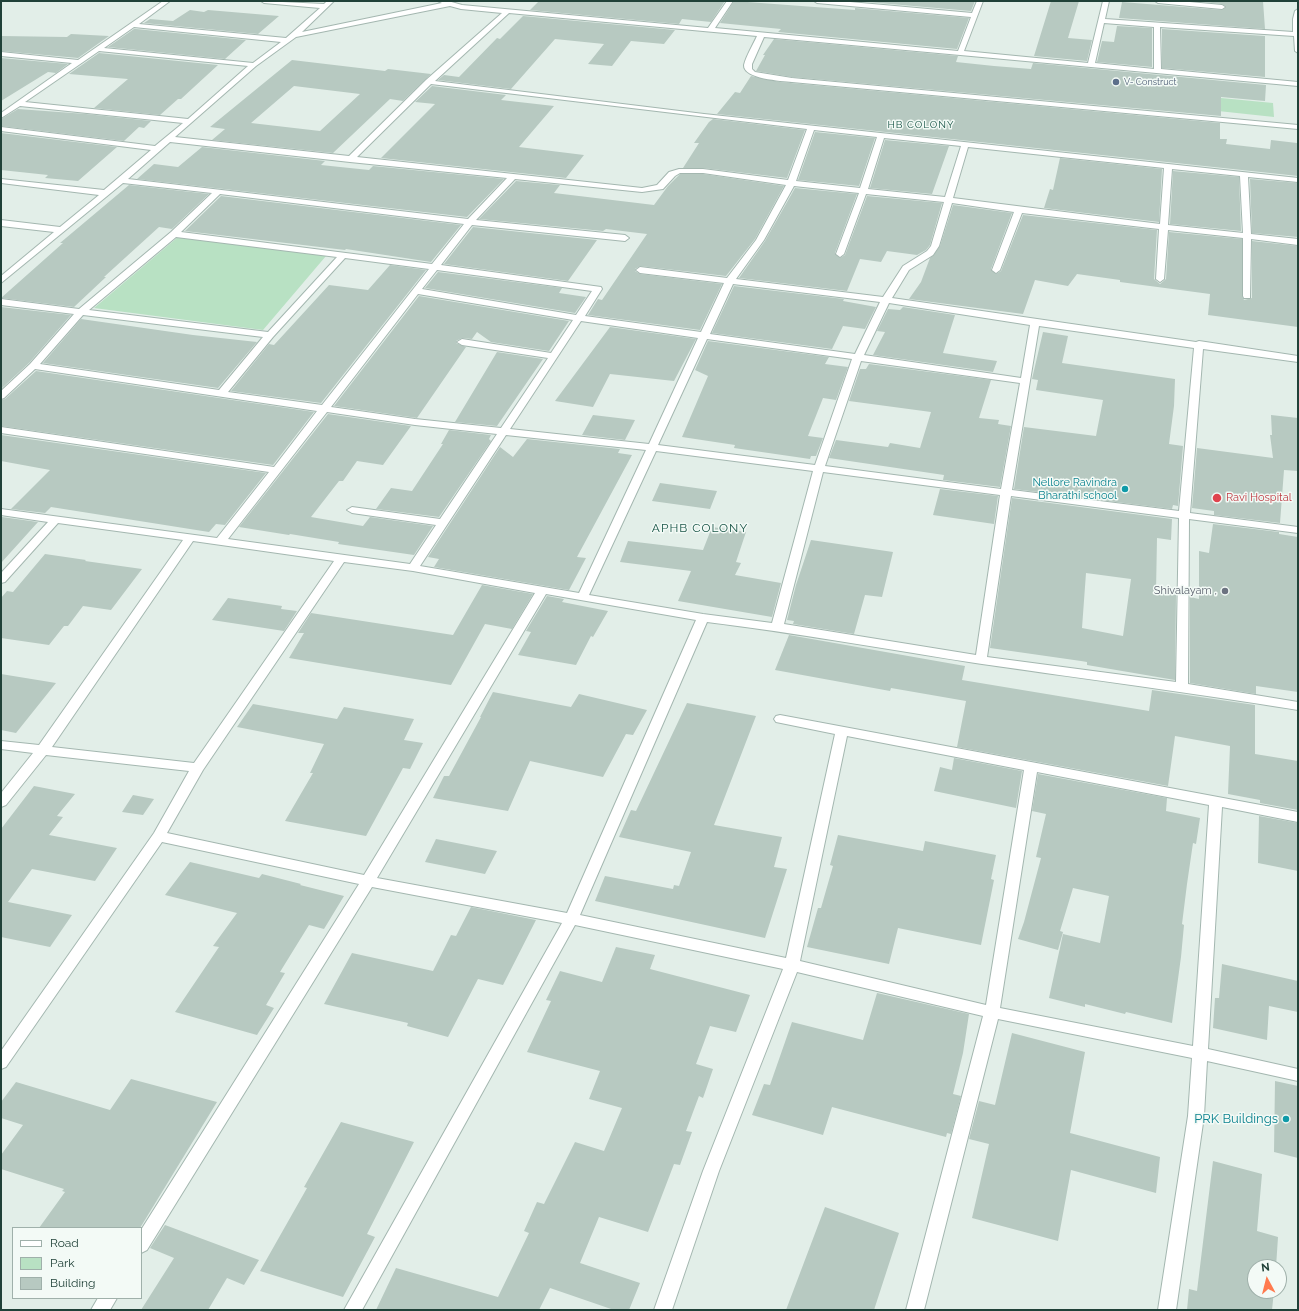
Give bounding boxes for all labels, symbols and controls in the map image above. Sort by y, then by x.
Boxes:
marker: V- Construct [1111,77,1121,87]
place label: V- Construct [1124,77,1176,87]
district label: HB COLONY [887,119,955,131]
place label: Nellore Ravindra Bharathi school [1032,476,1117,502]
marker: Nellore Ravindra Bharathi school [1120,484,1130,494]
place label: Ravi Hospital [1226,491,1292,505]
marker: Ravi Hospital [1211,492,1223,504]
district label: APHB COLONY [652,521,748,535]
place label: Shivalayam , [1154,584,1217,598]
marker: Shivalayam , [1220,586,1230,596]
place label: PRK Buildings [1194,1111,1278,1127]
marker: PRK Buildings [1281,1114,1291,1124]
legend [12,1227,142,1299]
text: Road [50,1236,79,1250]
text: Park [50,1256,75,1270]
north arrow [1247,1259,1287,1299]
text: N [1261,1261,1271,1275]
text: Building [50,1276,96,1290]

